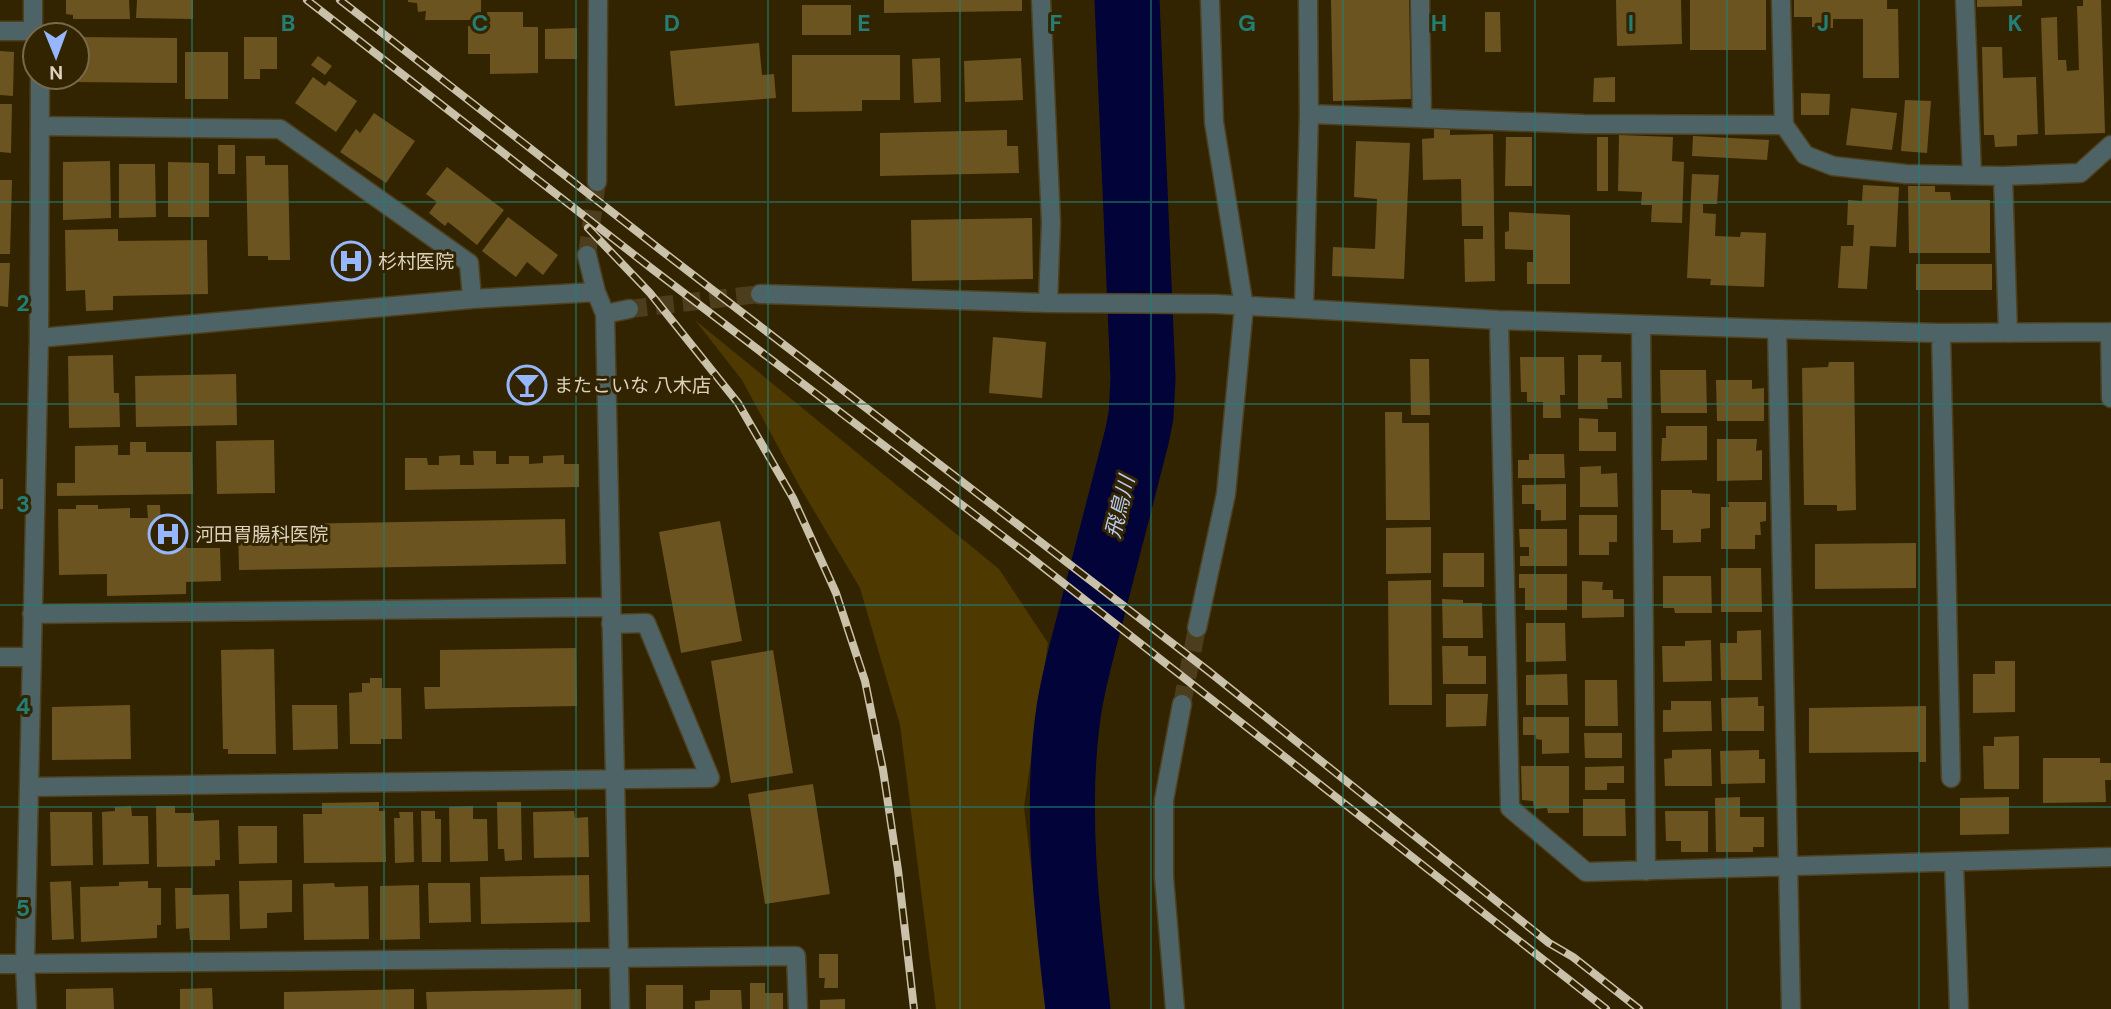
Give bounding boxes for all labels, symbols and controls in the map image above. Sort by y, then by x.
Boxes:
text: B [281,8,295,38]
text: C [472,8,488,38]
text: D [664,8,680,38]
text: E [857,8,871,38]
text: F [1050,8,1063,38]
text: G [1238,8,1256,38]
text: H [1431,8,1447,38]
text: I [1628,8,1634,38]
text: J [1817,8,1829,38]
text: K [2007,8,2023,38]
north arrow [21,21,91,91]
text: N [49,60,63,85]
hospital icon: 杉村医院 [330,240,372,282]
place label: 杉村医院 [378,249,454,274]
text: 2 [16,288,30,318]
bar icon: またこいな 八木店 [506,364,548,406]
place label: またこいな 八木店 [554,373,711,398]
water label: 飛鳥川 [1099,471,1142,541]
text: 3 [16,489,30,519]
hospital icon: 河田胃腸科医院 [147,513,189,555]
place label: 河田胃腸科医院 [195,522,328,547]
text: 4 [16,691,31,721]
text: 5 [16,893,30,923]

